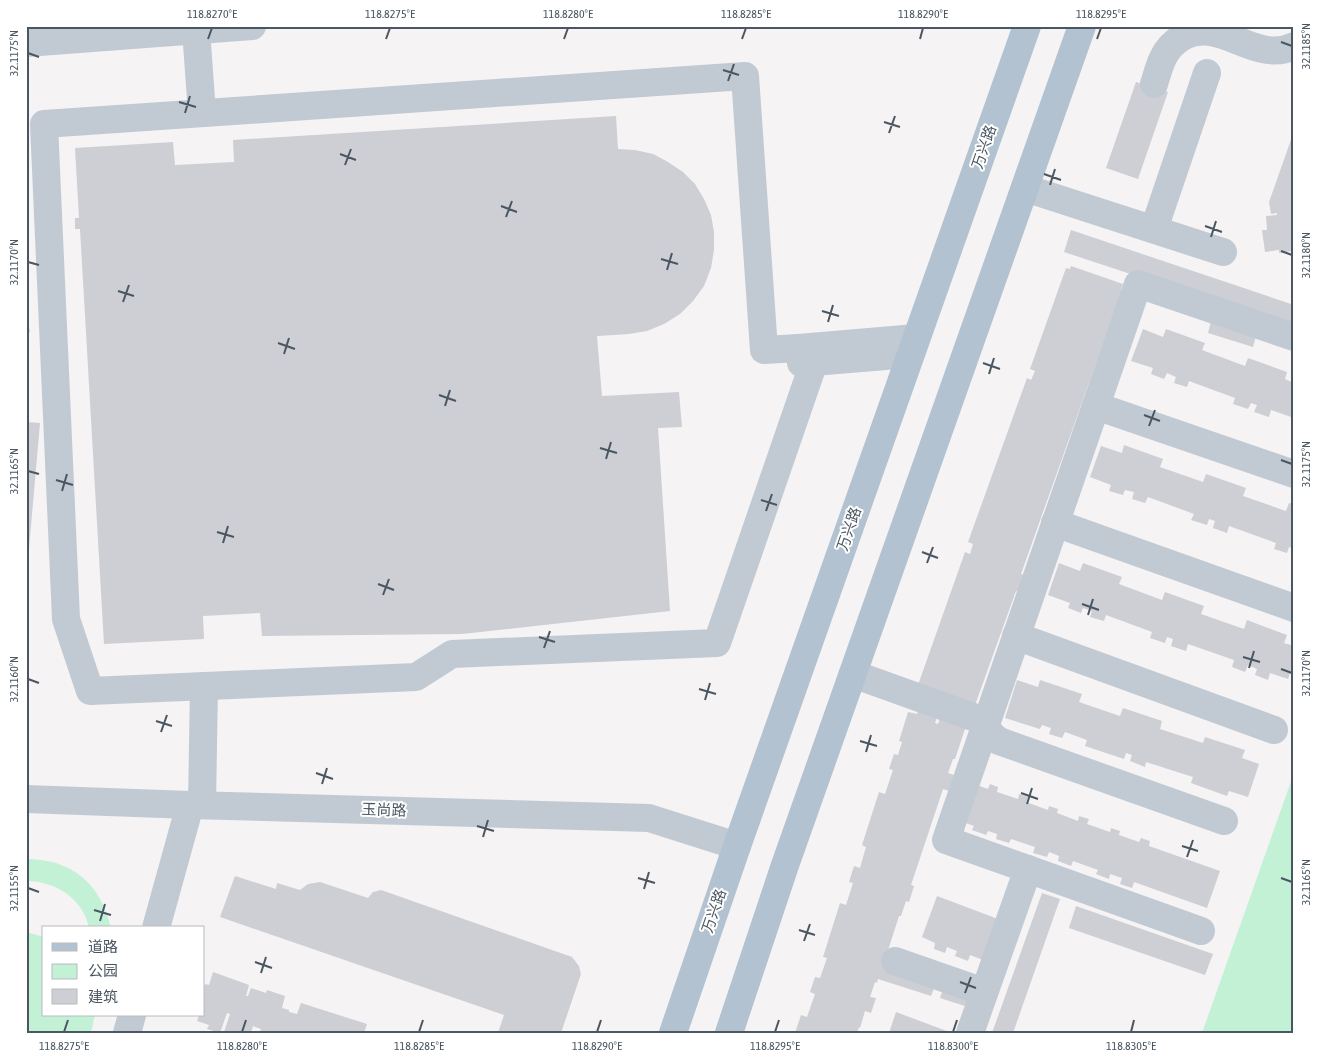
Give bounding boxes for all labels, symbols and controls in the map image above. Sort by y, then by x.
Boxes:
text: 118.8270°E [187,7,237,21]
text: 118.8275°E [365,7,415,21]
text: 118.8280°E [543,7,593,21]
text: 118.8285°E [721,7,771,21]
text: 118.8290°E [898,7,948,21]
text: 118.8295°E [1076,7,1126,21]
text: 32.1185°N [1299,23,1313,69]
text: 32.1175°N [7,30,21,76]
street label: 万兴路 [968,123,999,171]
text: 32.1180°N [1299,232,1313,278]
text: 32.1170°N [7,239,21,285]
text: 32.1175°N [1299,441,1313,487]
text: 32.1165°N [7,448,21,494]
street label: 万兴路 [833,505,864,553]
text: 32.1170°N [1299,650,1313,696]
text: 32.1160°N [7,656,21,702]
street label: 玉尚路 [361,800,407,819]
text: 32.1165°N [1299,859,1313,905]
text: 32.1155°N [7,865,21,911]
street label: 万兴路 [698,887,729,935]
legend [42,926,205,1016]
text: 道路 [88,938,118,955]
text: 公园 [88,962,118,979]
text: 建筑 [88,988,118,1005]
text: 118.8275°E [39,1039,89,1053]
text: 118.8280°E [217,1039,267,1053]
text: 118.8285°E [394,1039,444,1053]
text: 118.8290°E [572,1039,622,1053]
text: 118.8295°E [750,1039,800,1053]
text: 118.8300°E [928,1039,978,1053]
text: 118.8305°E [1106,1039,1156,1053]

